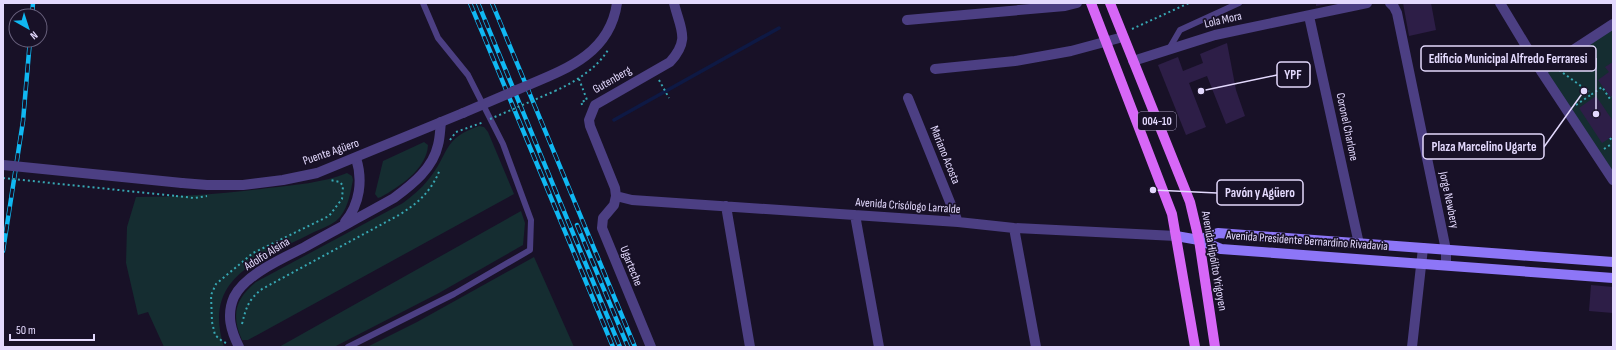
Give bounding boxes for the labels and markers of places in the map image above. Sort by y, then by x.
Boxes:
callout: Edificio Municipal Alfredo Ferraresi [1421,46,1596,71]
callout: YPF [1277,62,1310,87]
callout: Plaza Marcelino Ugarte [1423,134,1544,159]
callout: Pavón y Agüero [1217,180,1303,205]

